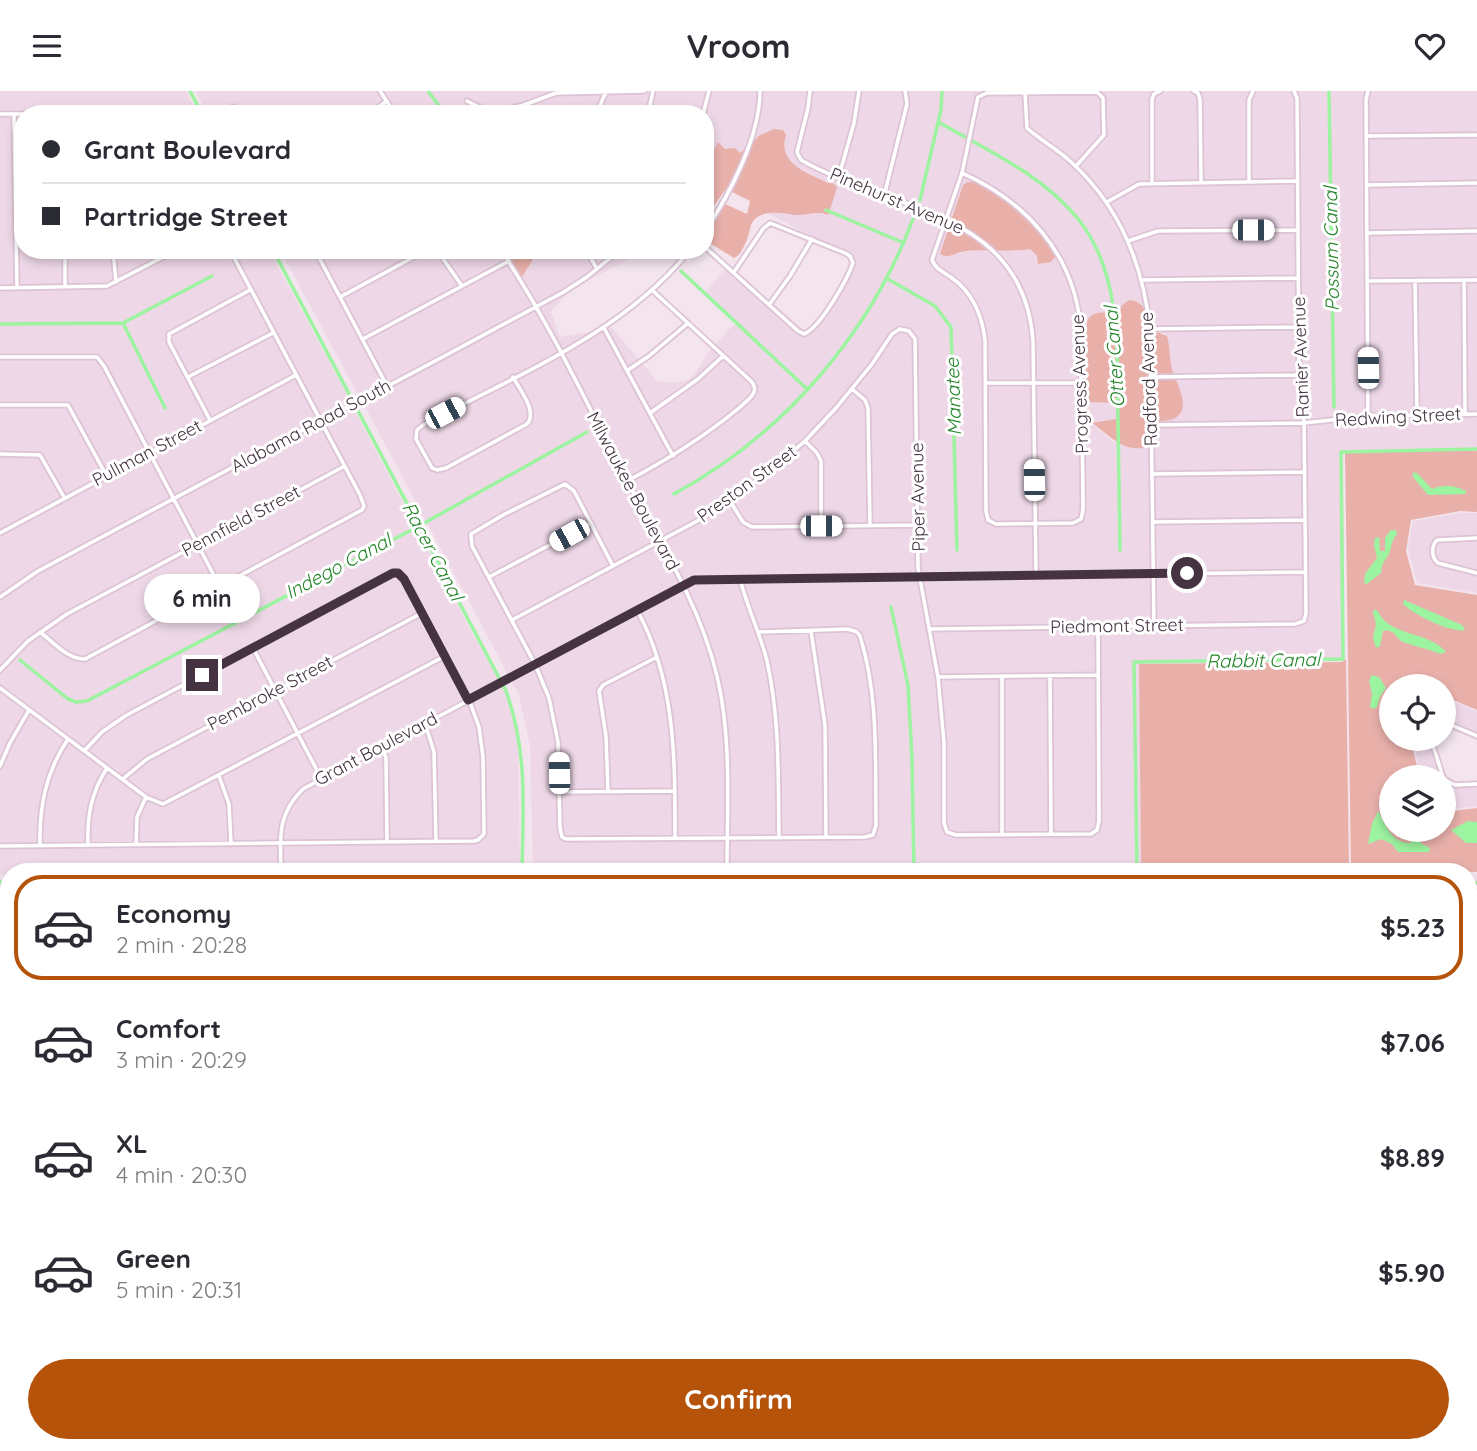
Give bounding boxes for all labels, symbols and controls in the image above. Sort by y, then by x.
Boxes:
text: Vroom [687,26,790,66]
icon: menu [28,27,66,65]
icon: heart [1411,27,1449,65]
text: Grant Boulevard [84,133,291,166]
street label: Pinehurst Avenue [827,162,968,239]
water label: Possum Canal [1318,184,1344,311]
text: Partridge Street [84,200,288,233]
car [1233,220,1275,241]
street label: Ranier Avenue [1287,296,1314,418]
water label: Otter Canal [1098,303,1130,408]
street label: Radford Avenue [1135,311,1162,447]
street label: Progress Avenue [1066,314,1093,454]
car [1358,347,1379,389]
water label: Manatee [940,357,966,436]
street label: Alabama Road South [227,374,395,477]
car [422,394,469,432]
street label: Redwing Street [1334,402,1462,431]
street label: Milwaukee Boulevard [582,408,685,574]
street label: Pullman Street [88,414,206,491]
street label: Preston Street [693,440,801,527]
street label: Piper Avenue [905,442,930,552]
car [1024,459,1045,501]
street label: Pennfield Street [178,480,304,561]
water label: Racer Canal [397,498,470,607]
car [546,516,593,554]
car [801,516,843,537]
water label: Indego Canal [281,527,398,604]
route start [1171,557,1203,589]
callout: 6 min [144,573,260,623]
text: 6 min [172,584,232,613]
street label: Piedmont Street [1050,613,1184,638]
water label: Rabbit Canal [1206,647,1323,673]
street label: Pembroke Street [203,650,337,735]
route end [186,659,218,691]
map controls [1379,674,1456,842]
button: locate [1379,674,1456,751]
street label: Grant Boulevard [310,706,441,791]
car [549,752,570,794]
button: layers [1379,765,1456,842]
icon: car [32,896,95,959]
text: Economy [116,897,231,930]
text: $5.23 [1380,911,1445,944]
text: 2 min · 20:28 [116,930,247,959]
icon: car [32,1011,95,1074]
text: Comfort [116,1012,221,1045]
text: $7.06 [1380,1026,1445,1059]
text: 3 min · 20:29 [116,1045,247,1074]
icon: car [32,1126,95,1189]
text: XL [116,1127,148,1160]
text: $8.89 [1380,1141,1445,1174]
text: 4 min · 20:30 [116,1160,247,1189]
icon: car [32,1241,95,1304]
text: Green [116,1242,191,1275]
text: $5.90 [1378,1256,1445,1289]
text: 5 min · 20:31 [116,1275,242,1304]
button: Confirm [28,1359,1449,1439]

